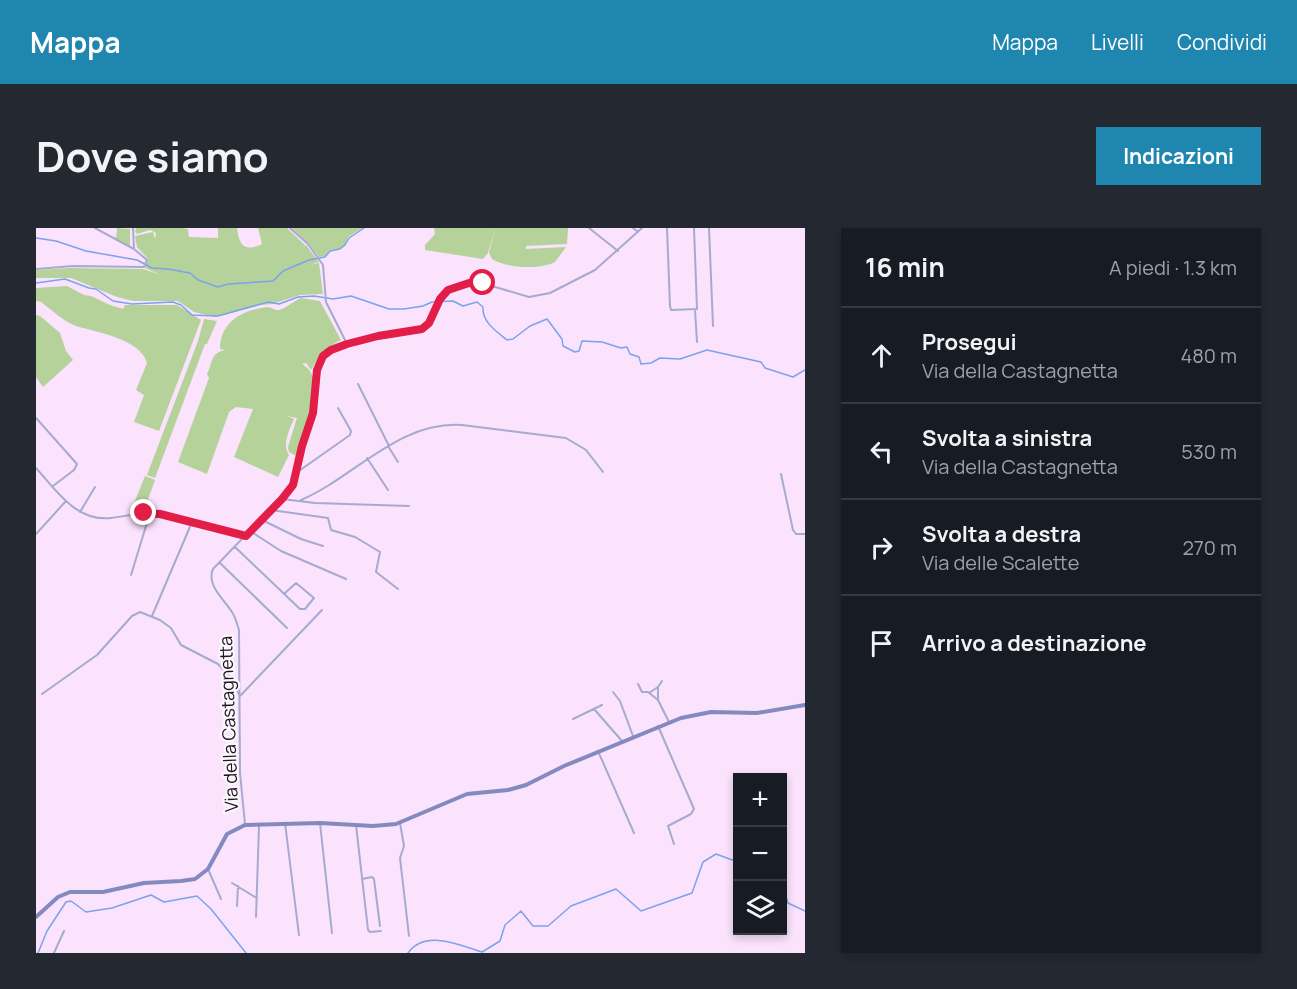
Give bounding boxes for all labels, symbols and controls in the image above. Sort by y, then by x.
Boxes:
text: Mappa [30,23,121,61]
text: Mappa [992,28,1058,56]
text: Livelli [1091,28,1144,56]
text: Condividi [1177,28,1267,56]
text: Dove siamo [36,127,269,185]
button: Indicazioni [1096,127,1261,185]
text: 16 min [865,249,945,285]
text: A piedi · 1.3 km [1109,254,1237,281]
route start [469,269,495,295]
text: Prosegui [922,327,1017,357]
icon: ahead [865,339,898,372]
text: 480 m [1180,342,1237,369]
text: Via della Castagnetta [922,357,1118,384]
text: Svolta a sinistra [922,423,1092,453]
icon: left [865,435,898,468]
text: 530 m [1181,438,1237,465]
text: Via della Castagnetta [922,453,1118,480]
route end [130,499,156,525]
text: Svolta a destra [922,519,1081,549]
icon: right [865,531,898,564]
text: 270 m [1182,534,1237,561]
text: Via delle Scalette [922,549,1079,576]
icon: arrive [865,627,898,660]
text: Arrivo a destinazione [922,628,1146,658]
street label: Via della Castagnetta [213,636,243,812]
map controls [733,773,787,935]
button: + [733,773,787,827]
button: − [733,827,787,881]
button: layers [733,881,787,935]

